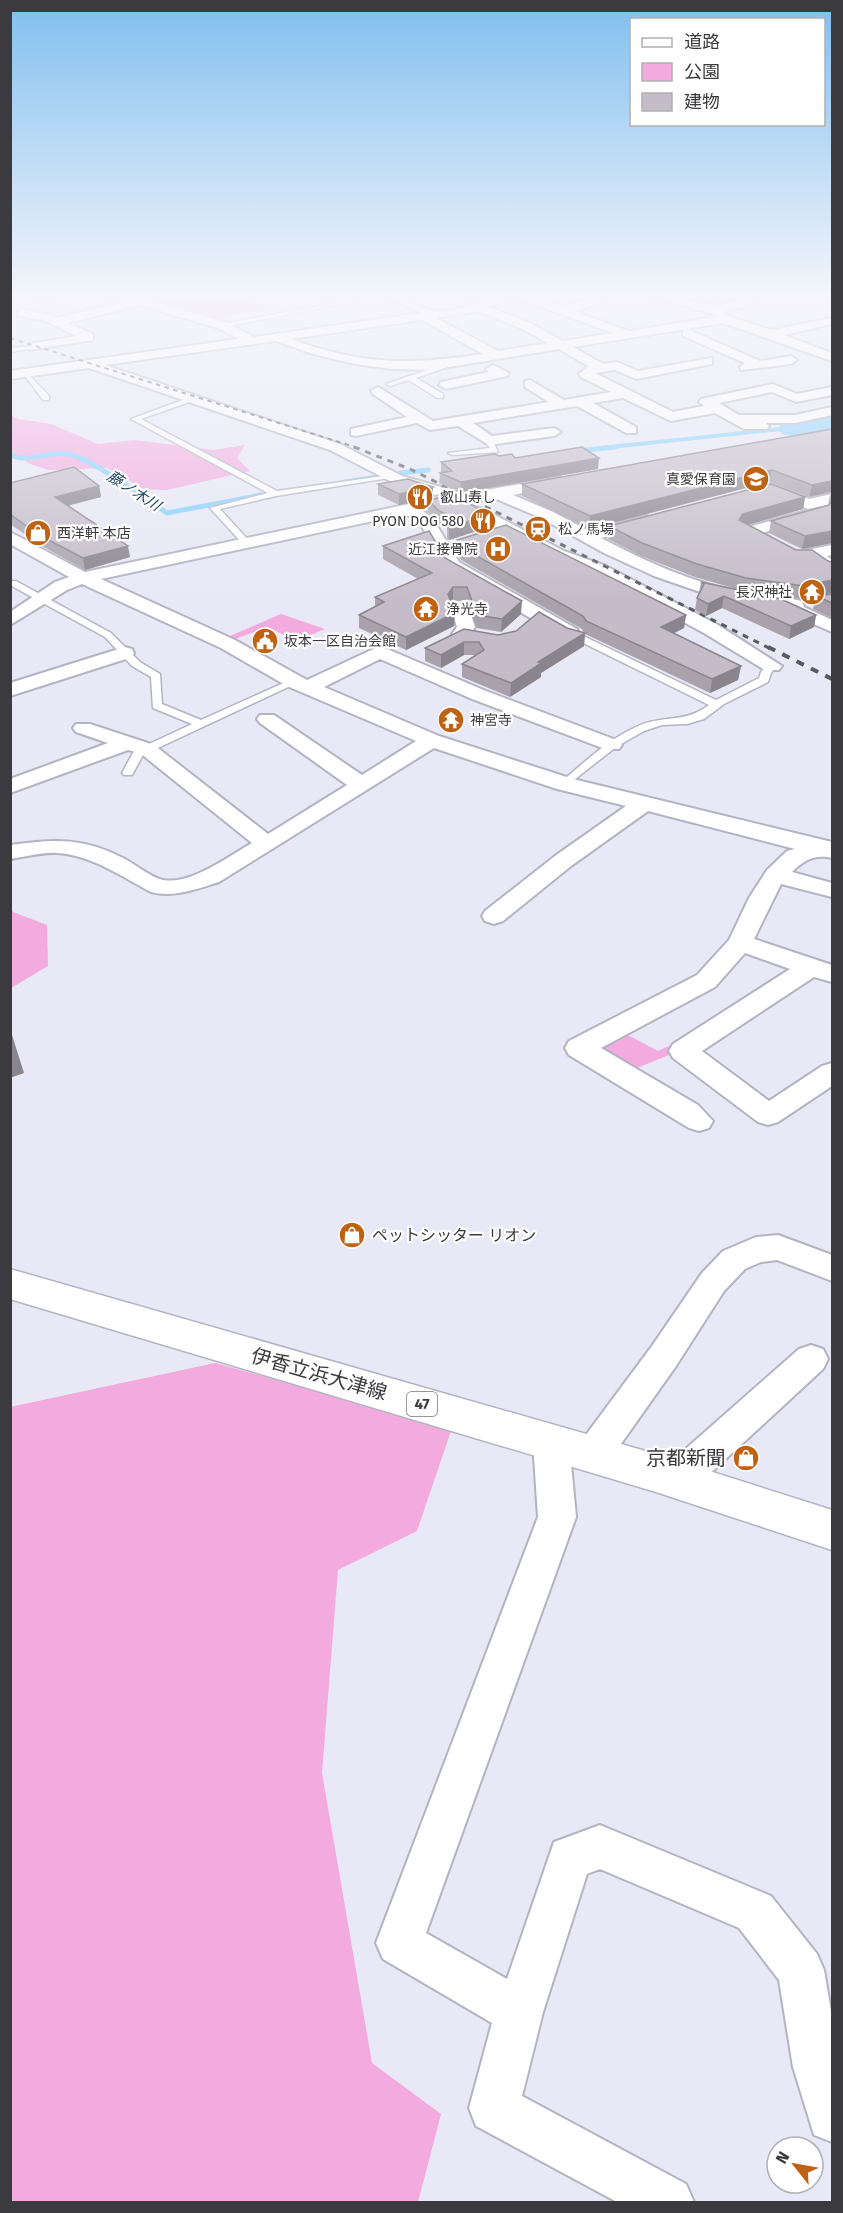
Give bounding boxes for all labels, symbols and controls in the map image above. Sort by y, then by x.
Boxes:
legend [630,18,825,126]
text: 道路 [684,31,720,53]
text: 公園 [684,61,720,83]
text: 建物 [684,91,720,113]
school or university icon: 真愛保育園 [741,464,771,494]
water label: 藤ノ木川 [104,467,166,516]
place label: 真愛保育園 [666,471,736,488]
restaurant icon: 叡山寿し [405,482,435,512]
place label: 叡山寿し [440,489,496,506]
restaurant icon: PYON DOG 580 [468,506,498,536]
place label: PYON DOG 580 [372,513,464,530]
station icon: 松ノ馬場 [523,514,553,544]
shop icon: 西洋軒 本店 [23,518,53,548]
place label: 松ノ馬場 [558,521,614,538]
place label: 西洋軒 本店 [57,525,131,542]
hospital icon: 近江接骨院 [483,534,513,564]
place label: 近江接骨院 [408,541,478,558]
temple icon: 長沢神社 [797,577,827,607]
place label: 長沢神社 [736,584,792,601]
temple icon: 浄光寺 [411,594,441,624]
place label: 浄光寺 [446,601,488,618]
public building icon: 坂本一区自治会館 [250,626,280,656]
place label: 坂本一区自治会館 [284,633,396,650]
temple icon: 神宮寺 [436,705,466,735]
place label: 神宮寺 [470,712,512,729]
shop icon: ペットシッター リオン [337,1220,367,1250]
place label: ペットシッター リオン [372,1226,536,1245]
street label: 伊香立浜大津線 [248,1343,390,1405]
road number: 47 [407,1392,437,1416]
shop icon: 京都新聞 [731,1443,761,1473]
place label: 京都新聞 [646,1446,726,1470]
north arrow [765,2135,825,2195]
text: N [772,2148,793,2167]

